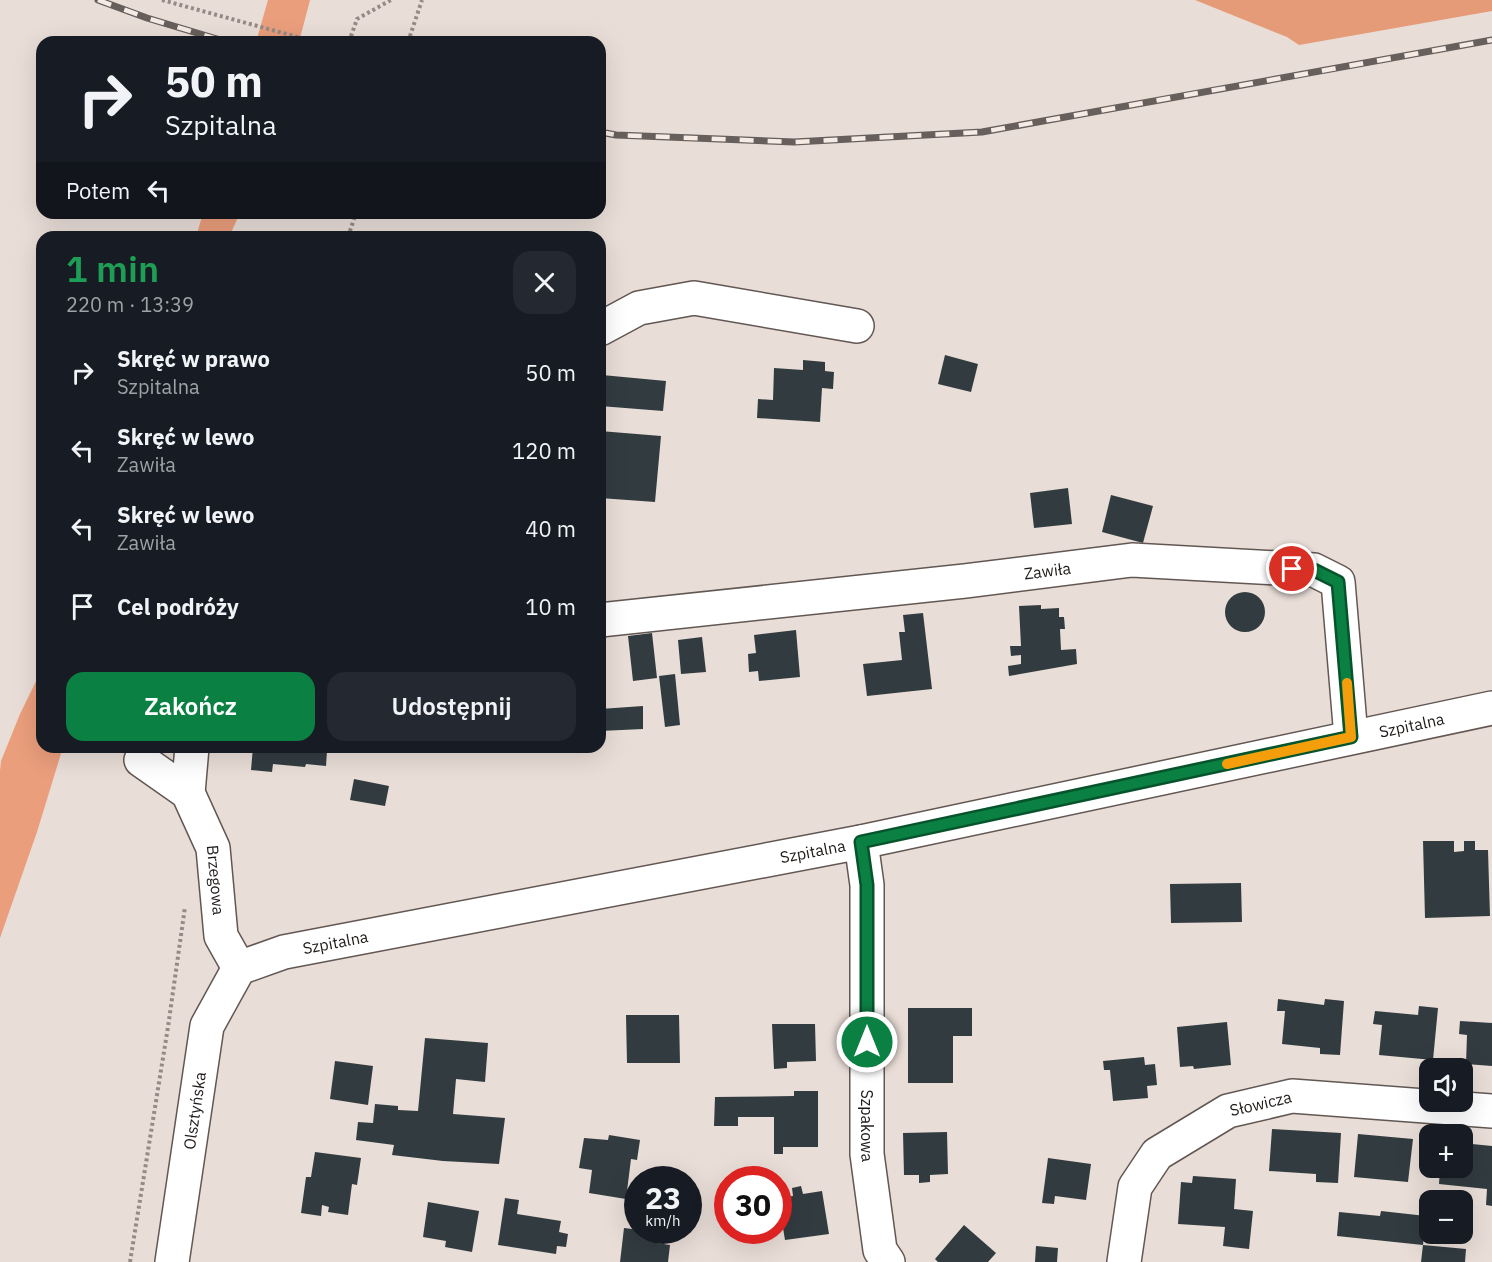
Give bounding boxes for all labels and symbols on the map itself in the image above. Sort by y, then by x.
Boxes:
pin [1266,543,1317,594]
street label: Zawiła [1023,558,1072,584]
street label: Szpitalna [1377,708,1446,742]
street label: Szpitalna [778,835,848,867]
street label: Brzegowa [203,844,229,916]
street label: Szpitalna [301,926,370,958]
position arrow [835,1010,899,1074]
street label: Olsztyńska [179,1070,210,1151]
street label: Słowicza [1228,1086,1294,1120]
street label: Szpakowa [857,1089,878,1163]
speed limit sign: 30 [714,1166,792,1244]

